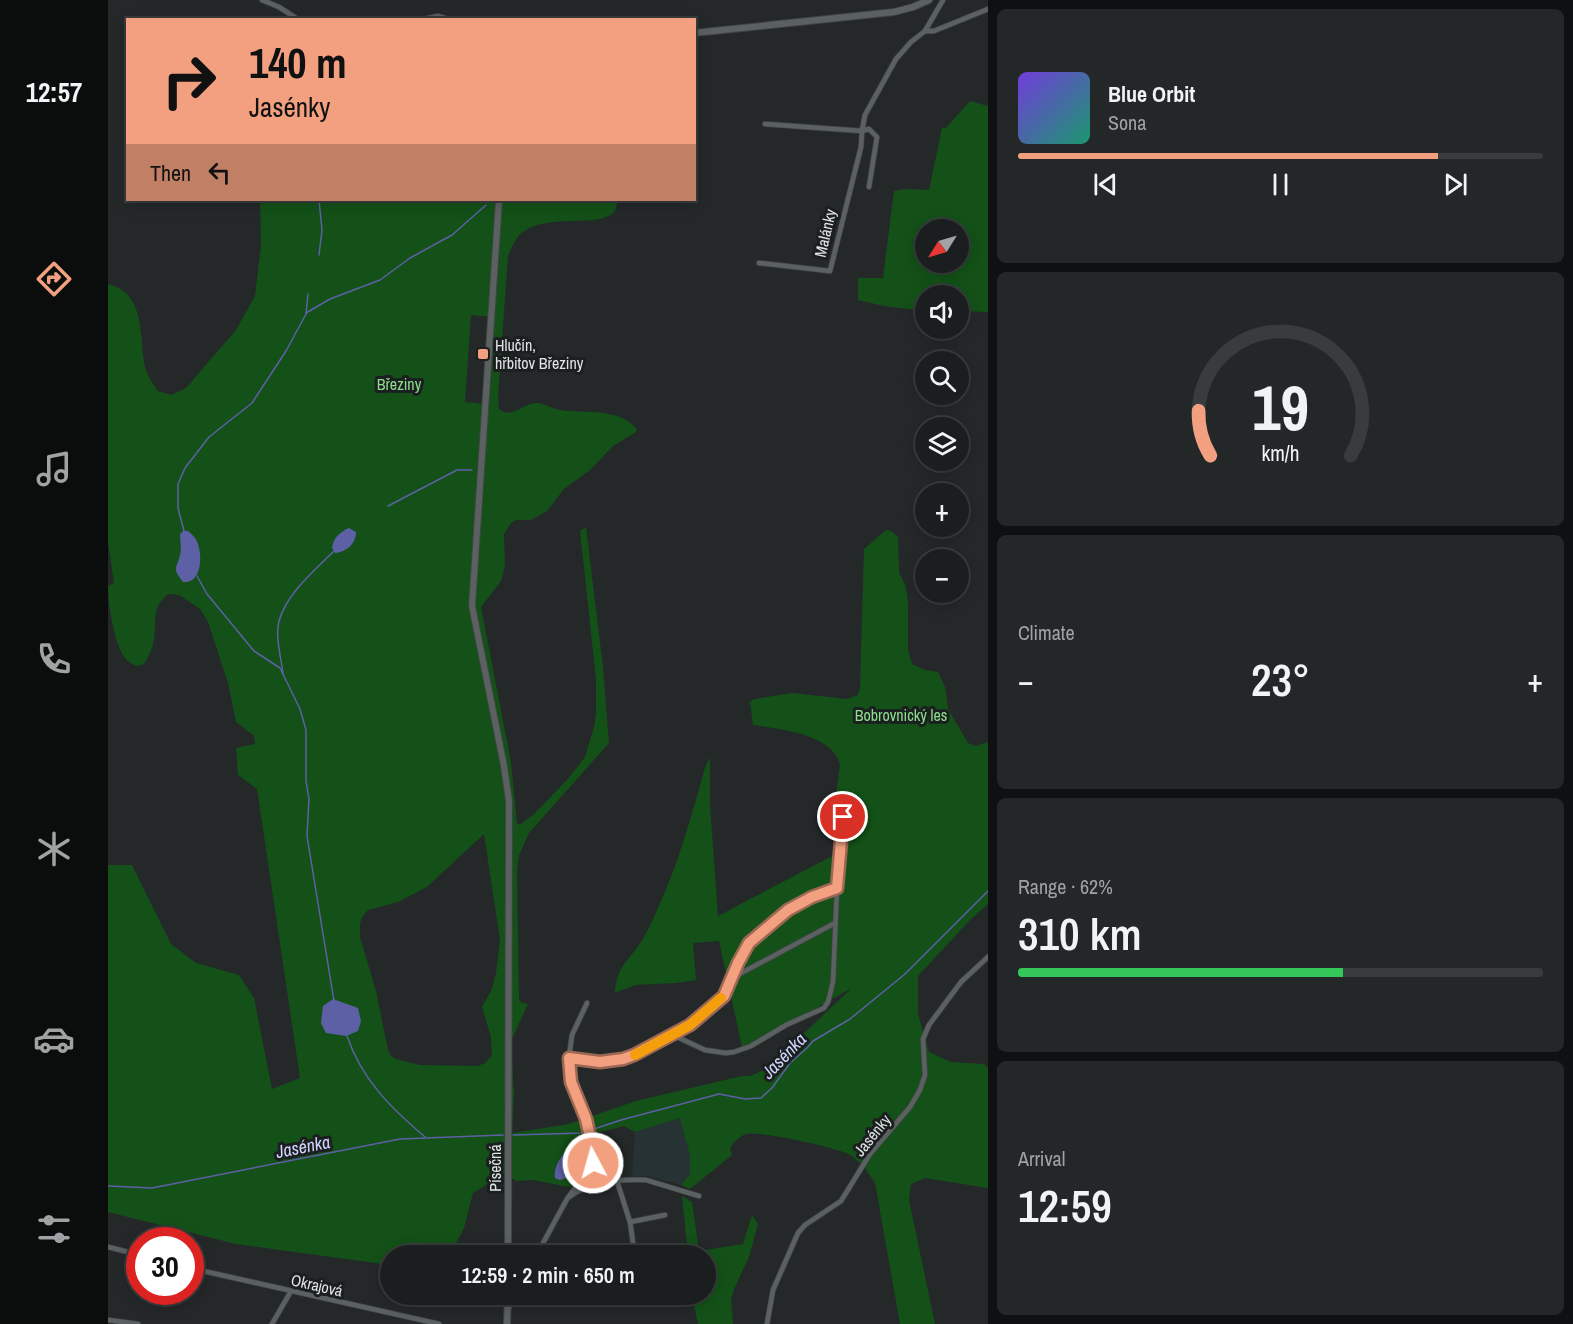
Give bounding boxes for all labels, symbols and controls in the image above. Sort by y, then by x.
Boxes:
text: 140 m [249,35,347,91]
icon: right [150,42,228,120]
text: 12:57 [26,74,82,110]
text: Blue Orbit [1108,79,1195,109]
text: Jasénky [249,89,330,125]
text: Sona [1108,109,1146,136]
icon: left [203,156,236,189]
text: Then [150,158,191,188]
icon: previous [1089,168,1122,201]
icon: pause [1264,168,1297,201]
icon: next [1439,168,1472,201]
street label: Malánky [809,206,841,259]
north arrow [915,219,969,273]
map controls [915,219,969,603]
icon: directions [33,258,75,300]
button: sound [915,285,969,339]
place label: Hlučín, hřbitov Březiny [495,334,584,374]
marker: Hlučín, hřbitov Březiny [476,347,490,361]
button: search [915,351,969,405]
text: 19 [1252,365,1309,449]
park label: Březiny [377,373,422,395]
button: layers [915,417,969,471]
text: km/h [1261,439,1300,468]
icon: music [33,448,75,490]
button: + [915,483,969,537]
button: − [915,549,969,603]
text: Climate [1018,619,1075,646]
icon: phone [33,638,75,680]
text: 23° [1251,649,1310,710]
text: − [1018,658,1034,702]
text: + [1527,658,1543,702]
park label: Bobrovnický les [855,704,947,726]
pin [817,791,868,842]
icon: arrive [826,800,859,833]
icon: climate [33,828,75,870]
text: Range · 62% [1018,873,1113,900]
text: 310 km [1018,903,1142,964]
icon: car [33,1018,75,1060]
water label: Jasénka [755,1027,812,1085]
street label: Jasénky [848,1109,896,1161]
water label: Jasénka [273,1129,332,1164]
position arrow [561,1131,625,1195]
street label: Písečná [484,1144,506,1192]
text: Arrival [1018,1145,1065,1172]
text: 12:59 [1018,1175,1112,1236]
icon: filters [33,1208,75,1250]
speed limit sign: 30 [126,1227,204,1305]
text: 12:59 · 2 min · 650 m [461,1260,635,1290]
street label: Okrajová [289,1268,346,1302]

